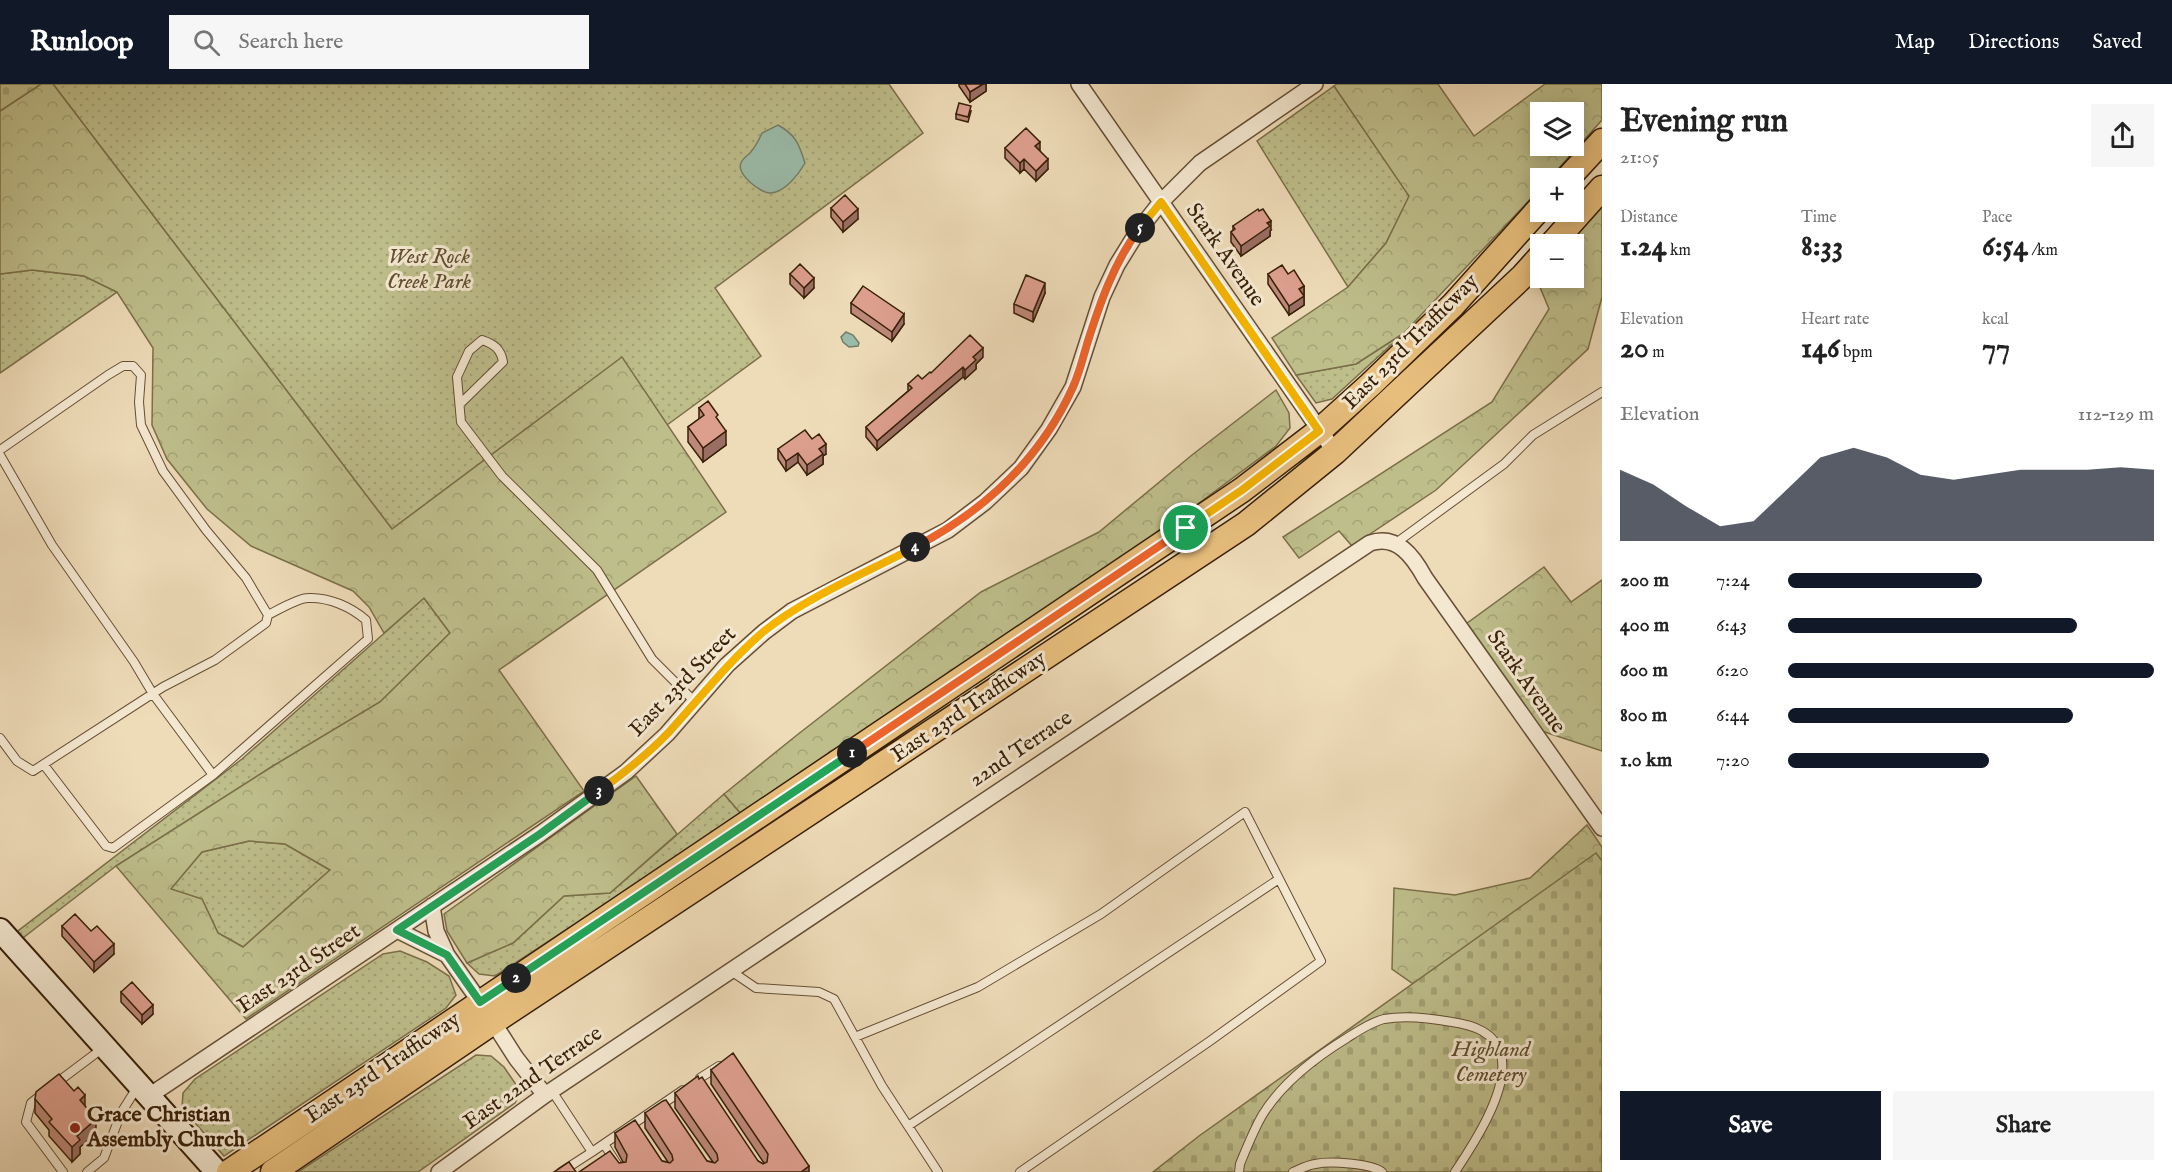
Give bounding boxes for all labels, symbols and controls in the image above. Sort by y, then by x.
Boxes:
search box [169,15,589,69]
text: Runloop [30,25,133,60]
icon: search [190,26,223,59]
text: Search here [238,28,343,56]
text: Map [1895,29,1935,56]
text: Directions [1968,29,2059,56]
text: Saved [2092,29,2142,56]
text: Evening run [1620,101,1788,143]
map controls [1530,102,1584,288]
button: layers [1530,102,1584,156]
button: share [2091,104,2154,167]
text: 21:05 [1620,145,1659,170]
button: + [1530,168,1584,222]
street label: Stark Avenue [1179,198,1271,312]
text: Distance [1620,208,1678,228]
text: Time [1801,208,1837,228]
text: Pace [1982,208,2012,228]
pin: 5 [1125,213,1155,243]
text: 5 [1137,218,1143,238]
text: 1.24 [1620,228,1666,266]
text: 8:33 [1801,228,1843,266]
text: 6:54 [1982,228,2028,266]
button: − [1530,234,1584,288]
text: km [1666,241,1691,261]
text: /km [2028,241,2058,261]
park label: West Rock Creek Park [387,243,471,296]
street label: East 23rd Trafficway [1337,268,1485,416]
text: Elevation [1620,310,1683,330]
text: Heart rate [1801,310,1869,330]
text: kcal [1982,310,2009,330]
text: 20 [1620,330,1649,368]
text: 146 [1801,330,1840,368]
text: 77 [1982,330,2010,368]
text: m [1649,343,1665,363]
text: bpm [1840,343,1873,363]
text: Elevation [1620,402,1699,427]
text: 112–129 m [2078,402,2154,427]
pin [1160,502,1211,553]
icon: arrive [1169,511,1202,544]
pin: 4 [900,532,930,562]
text: 4 [911,537,919,557]
text: 200 m [1620,568,1669,593]
text: 7:24 [1716,568,1750,593]
text: 400 m [1620,613,1669,638]
text: 6:43 [1716,613,1747,638]
street label: East 23rd Street [623,621,743,743]
street label: Stark Avenue [1480,625,1572,739]
street label: East 23rd Trafficway [886,645,1052,769]
text: 600 m [1620,658,1668,683]
text: 6:20 [1716,658,1749,683]
text: 800 m [1620,703,1667,728]
text: 6:44 [1716,703,1749,728]
street label: 22nd Terrace [964,704,1078,794]
pin: 1 [837,738,867,768]
text: 1 [849,743,855,763]
text: 1.0 km [1620,748,1672,773]
text: 7:20 [1716,748,1750,773]
pin: 3 [584,776,614,806]
text: 3 [596,781,602,801]
street label: East 23rd Street [232,917,366,1020]
pin: 2 [501,963,531,993]
text: 2 [512,968,520,988]
street label: East 23rd Trafficway [300,1006,466,1130]
street label: East 22nd Terrace [458,1020,608,1136]
park label: Highland Cemetery [1451,1036,1532,1089]
button: Save [1620,1091,1881,1160]
button: Share [1893,1091,2154,1160]
place label: Grace Christian Assembly Church [86,1101,246,1154]
marker: Grace Christian Assembly Church [68,1121,82,1135]

